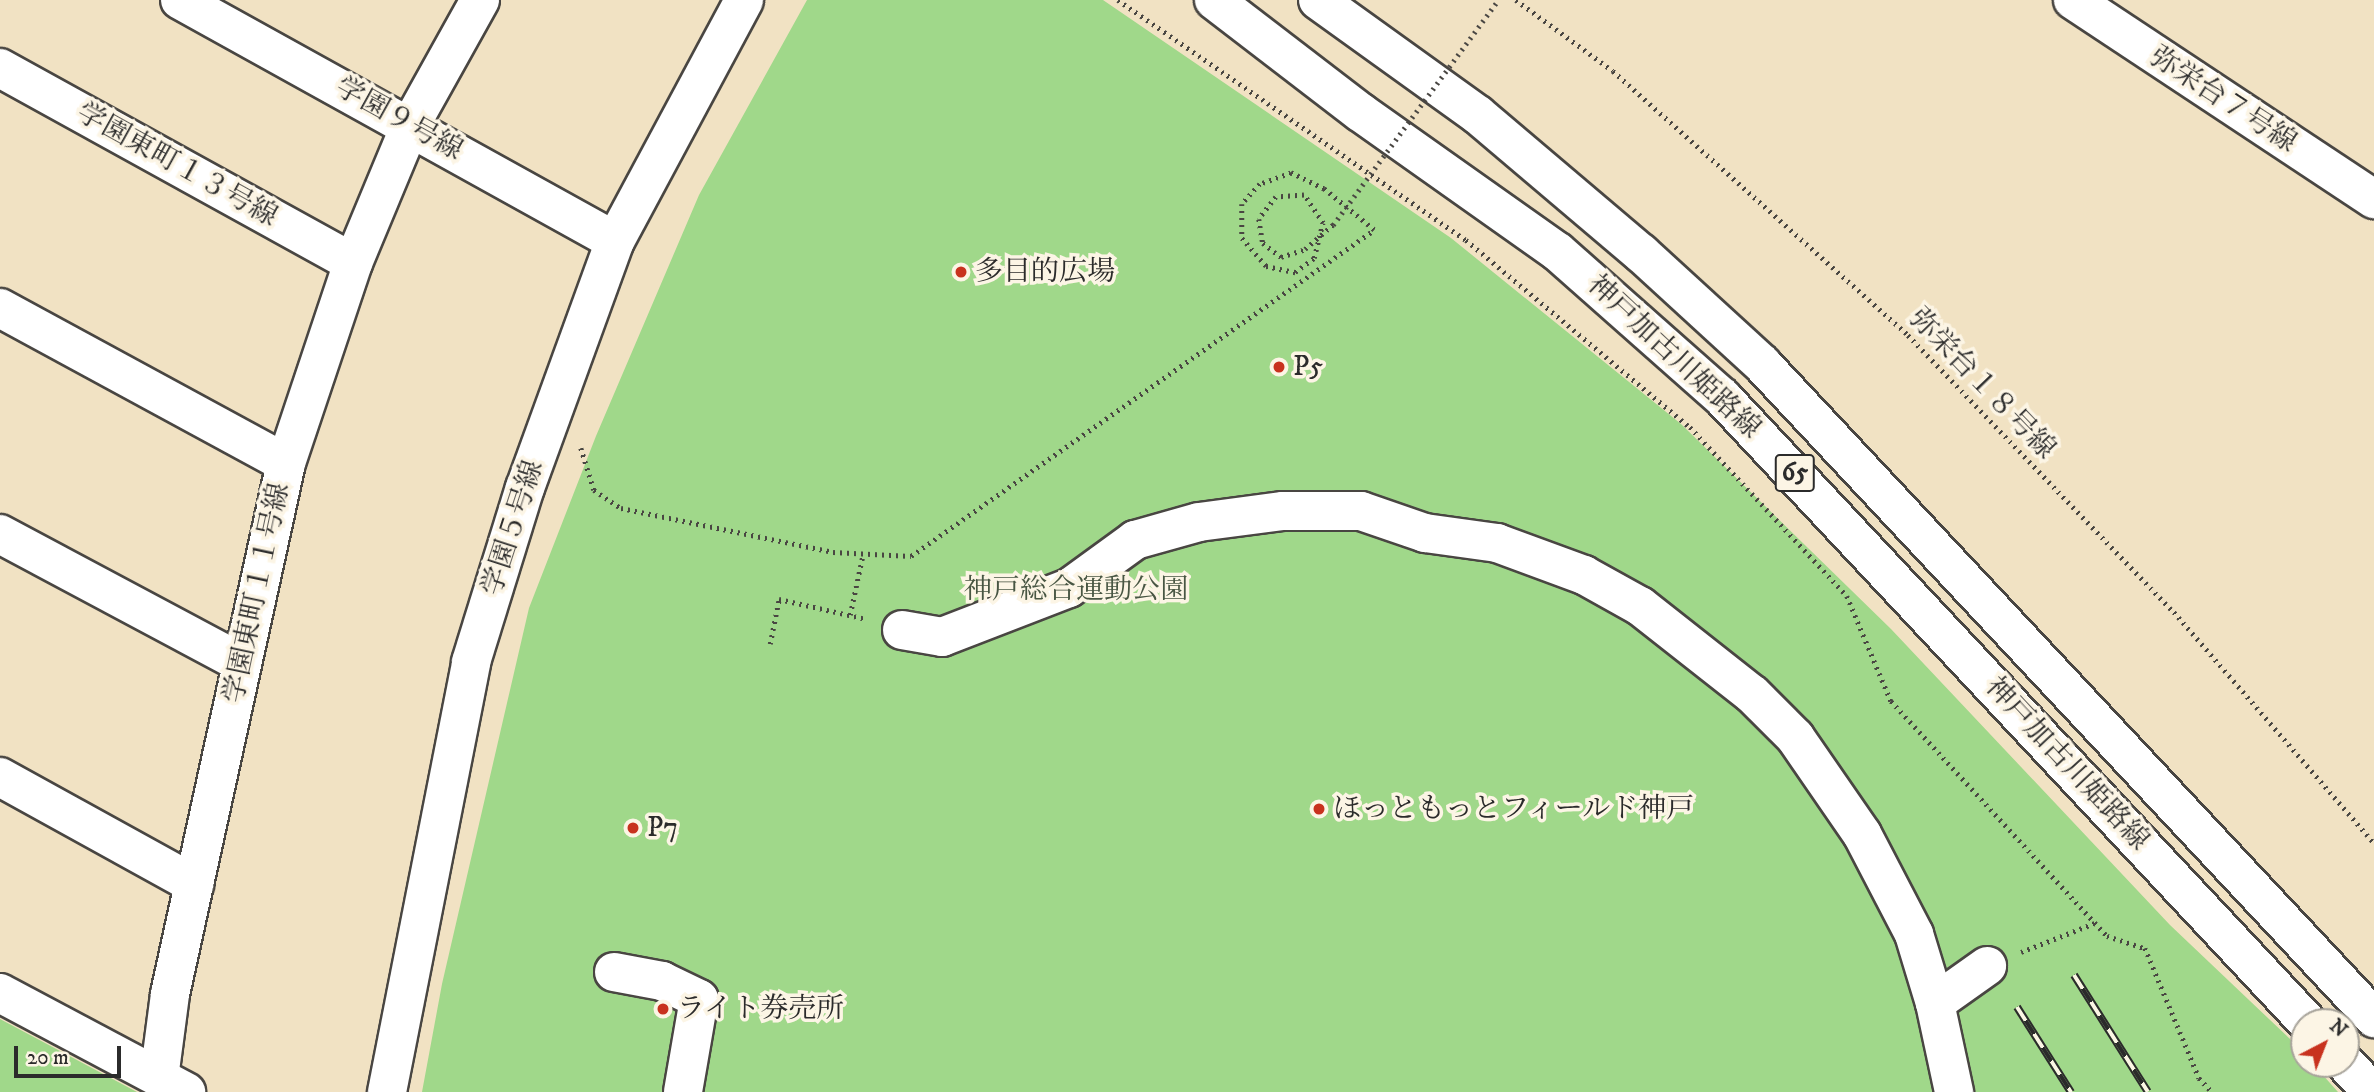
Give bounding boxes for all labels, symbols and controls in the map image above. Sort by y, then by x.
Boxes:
street label: 弥栄台７号線 [2143,40,2303,160]
street label: 学園９号線 [330,70,468,168]
street label: 学園東町１３号線 [71,96,283,234]
place label: 多目的広場 [975,255,1115,289]
marker: 多目的広場 [953,264,969,280]
street label: 神戸加古川姫路線 [1581,268,1767,446]
street label: 弥栄台１８号線 [1902,302,2062,466]
place label: P5 [1293,350,1323,384]
marker: P5 [1271,359,1287,375]
road number: 65 [1774,450,1816,495]
street label: 学園５号線 [475,456,551,600]
street label: 学園東町１１号線 [217,480,297,706]
park label: 神戸総合運動公園 [964,573,1188,607]
street label: 神戸加古川姫路線 [1978,671,2156,857]
place label: ほっともっとフィールド神戸 [1333,792,1697,826]
marker: ほっともっとフィールド神戸 [1311,801,1327,817]
place label: P7 [647,811,678,845]
marker: P7 [625,820,641,836]
place label: ライト券売所 [677,992,845,1026]
marker: ライト券売所 [655,1001,671,1017]
north arrow [2290,1008,2360,1078]
text: N [2325,1015,2352,1042]
scale bar [18,1032,124,1076]
text: 20 m [27,1045,69,1071]

